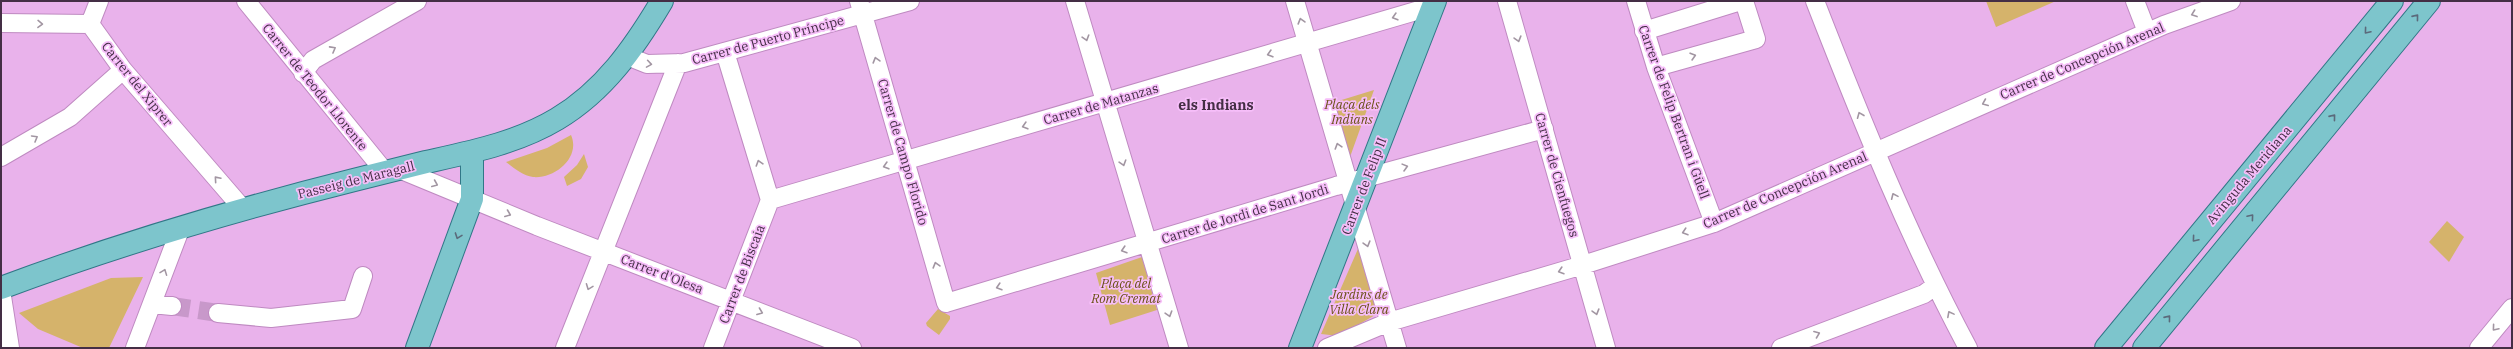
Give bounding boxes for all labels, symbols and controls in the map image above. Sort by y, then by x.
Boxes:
one-way arrow [2191,9,2198,18]
street label: Carrer de Puerto Príncipe [690,12,846,68]
one-way arrow [1392,12,1399,21]
one-way arrow [2411,14,2418,21]
one-way arrow [1297,18,1306,25]
street label: Carrer de Concepción Arenal [1997,19,2167,103]
one-way arrow [37,20,43,28]
street label: Carrer de Teodor Llorente [259,20,371,154]
street label: Carrer de Felip Bertran i Güell [1635,23,1713,201]
one-way arrow [2365,27,2372,34]
one-way arrow [1081,35,1090,42]
one-way arrow [1513,35,1522,42]
street label: Carrer del Xiprer [98,38,176,130]
one-way arrow [329,47,336,54]
one-way arrow [1267,49,1274,58]
one-way arrow [1690,53,1697,61]
one-way arrow [872,56,881,63]
one-way arrow [646,59,652,67]
street label: Carrer de Campo Florido [874,77,932,227]
street label: Carrer de Matanzas [1042,79,1160,129]
district label: els Indians [1178,96,1254,114]
park label: Plaça dels Indians [1324,96,1380,128]
one-way arrow [1981,98,1989,106]
street label: Carrer de Cienfuegos [1531,111,1583,239]
one-way arrow [1856,112,1864,119]
one-way arrow [2328,114,2335,121]
one-way arrow [1021,121,1028,130]
street label: Avinguda Meridiana [2203,122,2295,228]
one-way arrow [31,135,38,142]
street label: Carrer de Felip II [1338,135,1390,237]
one-way arrow [1334,143,1343,150]
street label: Carrer de Concepción Arenal [1700,148,1870,232]
street label: Passeig de Maragall [296,157,416,203]
one-way arrow [1118,159,1127,166]
one-way arrow [755,160,764,167]
one-way arrow [883,161,890,170]
one-way arrow [1401,163,1408,172]
one-way arrow [215,177,222,184]
one-way arrow [432,179,439,187]
street label: Carrer de Jordi de Sant Jordi [1159,180,1331,248]
one-way arrow [1891,193,1899,200]
one-way arrow [504,209,511,217]
one-way arrow [2246,215,2253,222]
street label: Carrer de Biscaia [715,222,769,326]
one-way arrow [1682,227,1689,236]
one-way arrow [455,232,463,239]
one-way arrow [2193,235,2200,242]
one-way arrow [1362,241,1371,248]
one-way arrow [1121,245,1128,254]
street label: Carrer d'Olesa [618,250,706,298]
one-way arrow [932,262,941,269]
one-way arrow [1558,266,1565,275]
one-way arrow [159,269,167,276]
park label: Plaça del Rom Cremat [1090,275,1161,307]
one-way arrow [996,282,1003,291]
one-way arrow [585,283,593,290]
park label: Jardins de Villa Clara [1329,286,1389,318]
one-way arrow [756,307,763,315]
one-way arrow [1591,308,1600,315]
one-way arrow [1164,310,1173,317]
one-way arrow [1947,310,1954,318]
one-way arrow [2163,315,2170,322]
one-way arrow [2493,323,2500,330]
one-way arrow [1814,331,1821,339]

